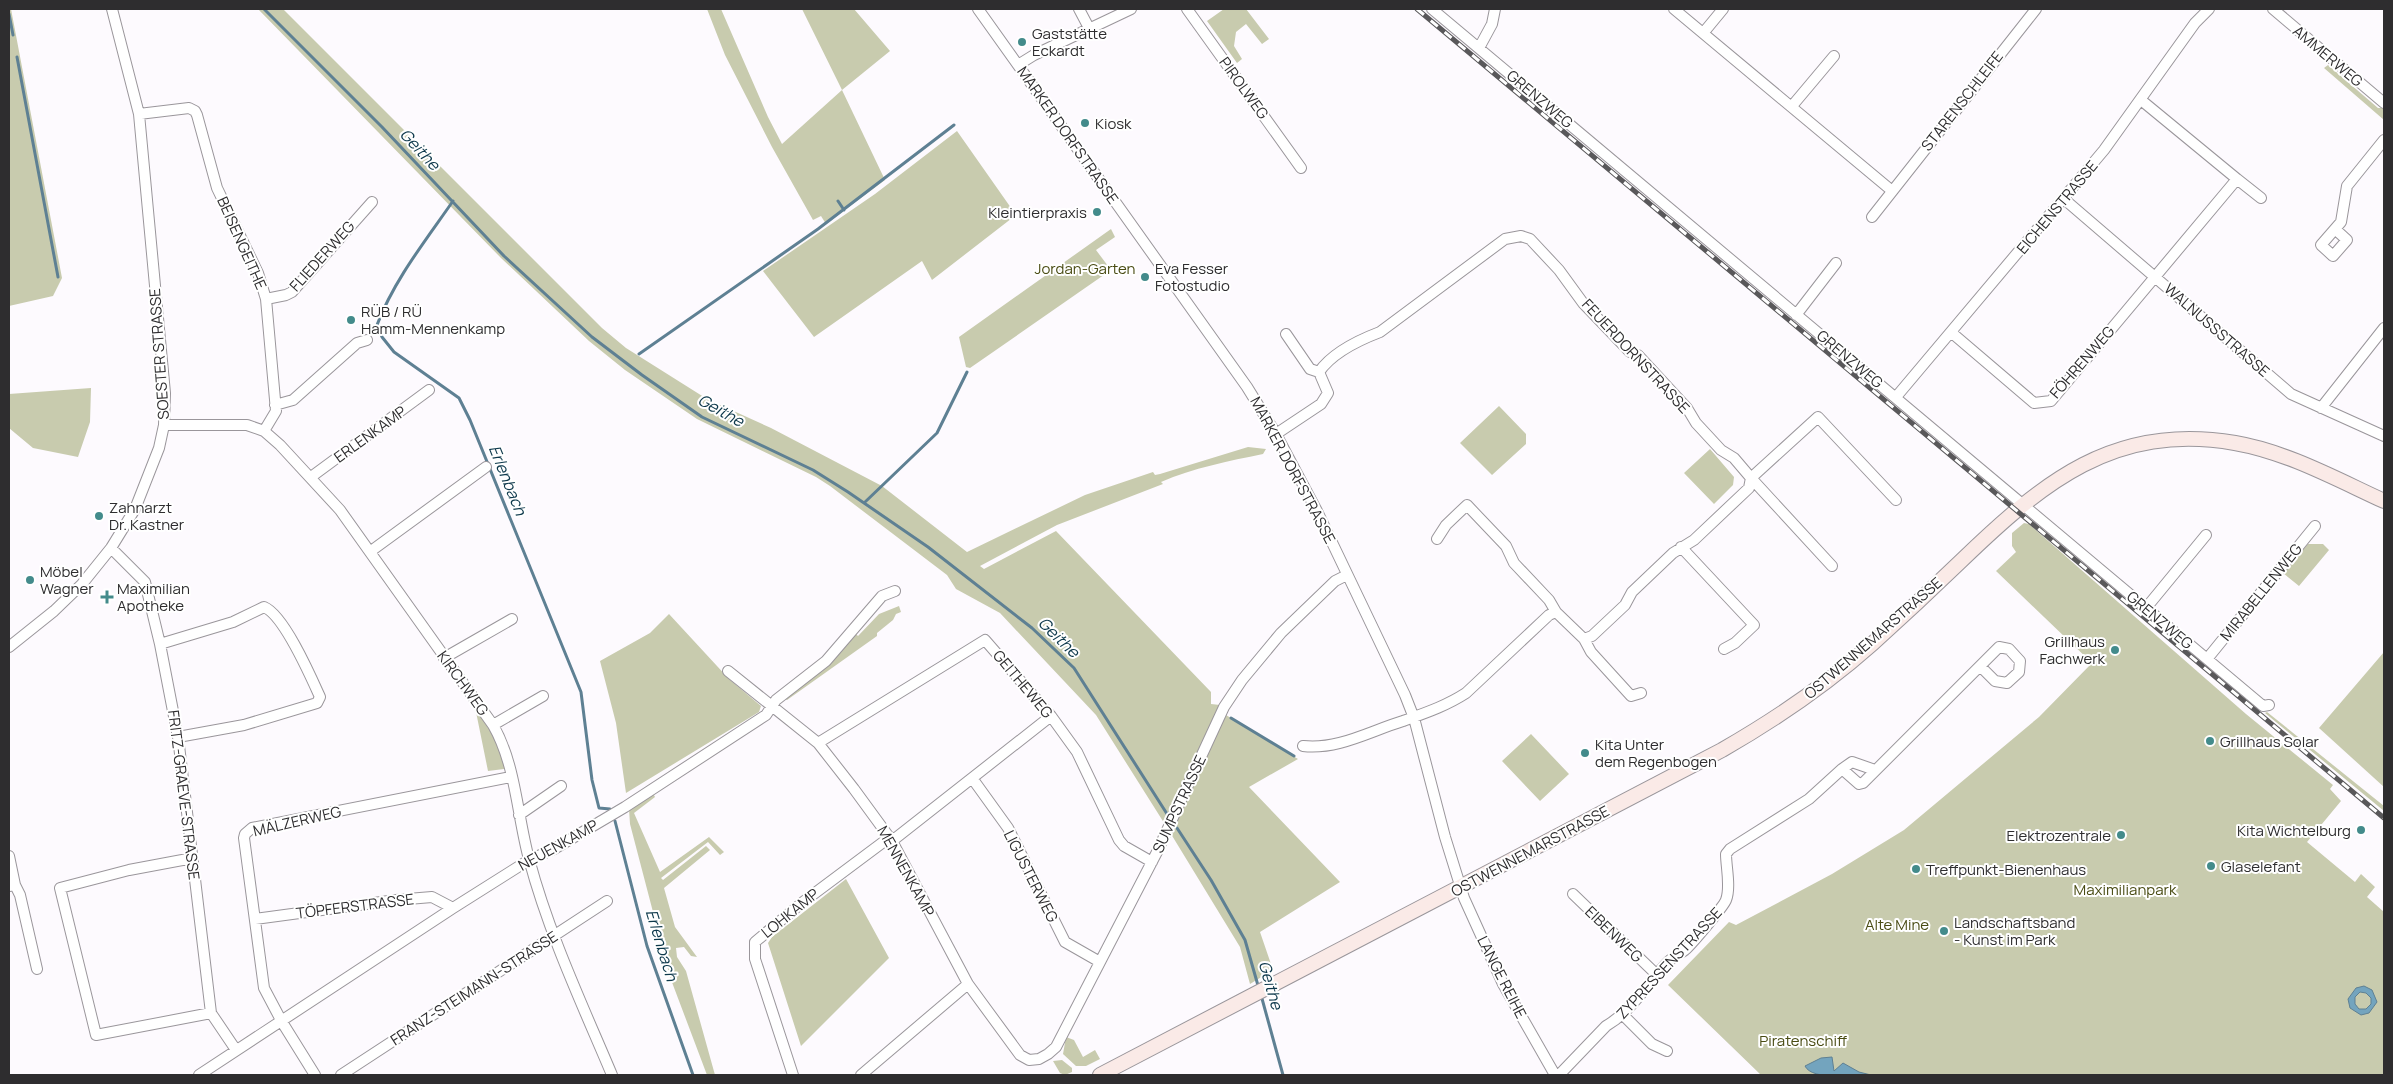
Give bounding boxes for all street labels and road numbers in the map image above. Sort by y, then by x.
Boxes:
street label: AMMERWEG [2289,20,2368,92]
street label: STARENSCHLEIFE [1916,47,2008,155]
street label: PIROLWEG [1214,53,1274,124]
street label: MARKER DORFSTRASSE [1012,62,1124,208]
street label: GRENZWEG [1502,65,1578,133]
street label: EICHENSTRASSE [2012,156,2102,258]
street label: BEISENGEITHE [212,193,272,293]
street label: FLIEDERWEG [285,216,360,296]
street label: WALNUSSSTRASSE [2160,278,2274,382]
street label: SOESTER STRASSE [144,288,174,420]
street label: FEUERDORNSTRASSE [1577,294,1695,418]
street label: FÖHRENWEG [2045,321,2120,403]
street label: GRENZWEG [1812,325,1888,393]
street label: MARKER DORFSTRASSE [1245,393,1341,547]
street label: ERLENKAMP [330,401,410,467]
street label: MIRABELLENWEG [2215,539,2307,645]
street label: OSTWENNEMARSTRASSE [1800,572,1946,704]
street label: GRENZWEG [2122,586,2198,654]
street label: GEITHEWEG [988,645,1058,723]
street label: KIRCHWEG [432,646,494,720]
street label: FRITZ-GRAEVE-STRASSE [163,709,205,881]
street label: SUMPSTRASSE [1147,752,1211,856]
street label: OSTWENNEMARSTRASSE [1447,800,1613,902]
street label: MÄLZERWEG [251,801,343,841]
street label: NEUENKAMP [514,814,602,876]
street label: MENNENKAMP [872,822,940,920]
street label: LIGUSTERWEG [999,826,1063,926]
street label: LOHKAMP [757,883,823,943]
street label: TÖPFERSTRASSE [295,888,415,924]
street label: EIBENWEG [1581,901,1648,967]
street label: ZYPRESSENSTRASSE [1612,902,1726,1024]
street label: FRANZ-STEIMANN-STRASSE [386,926,562,1050]
street label: LANGE REIHE [1472,932,1532,1022]

